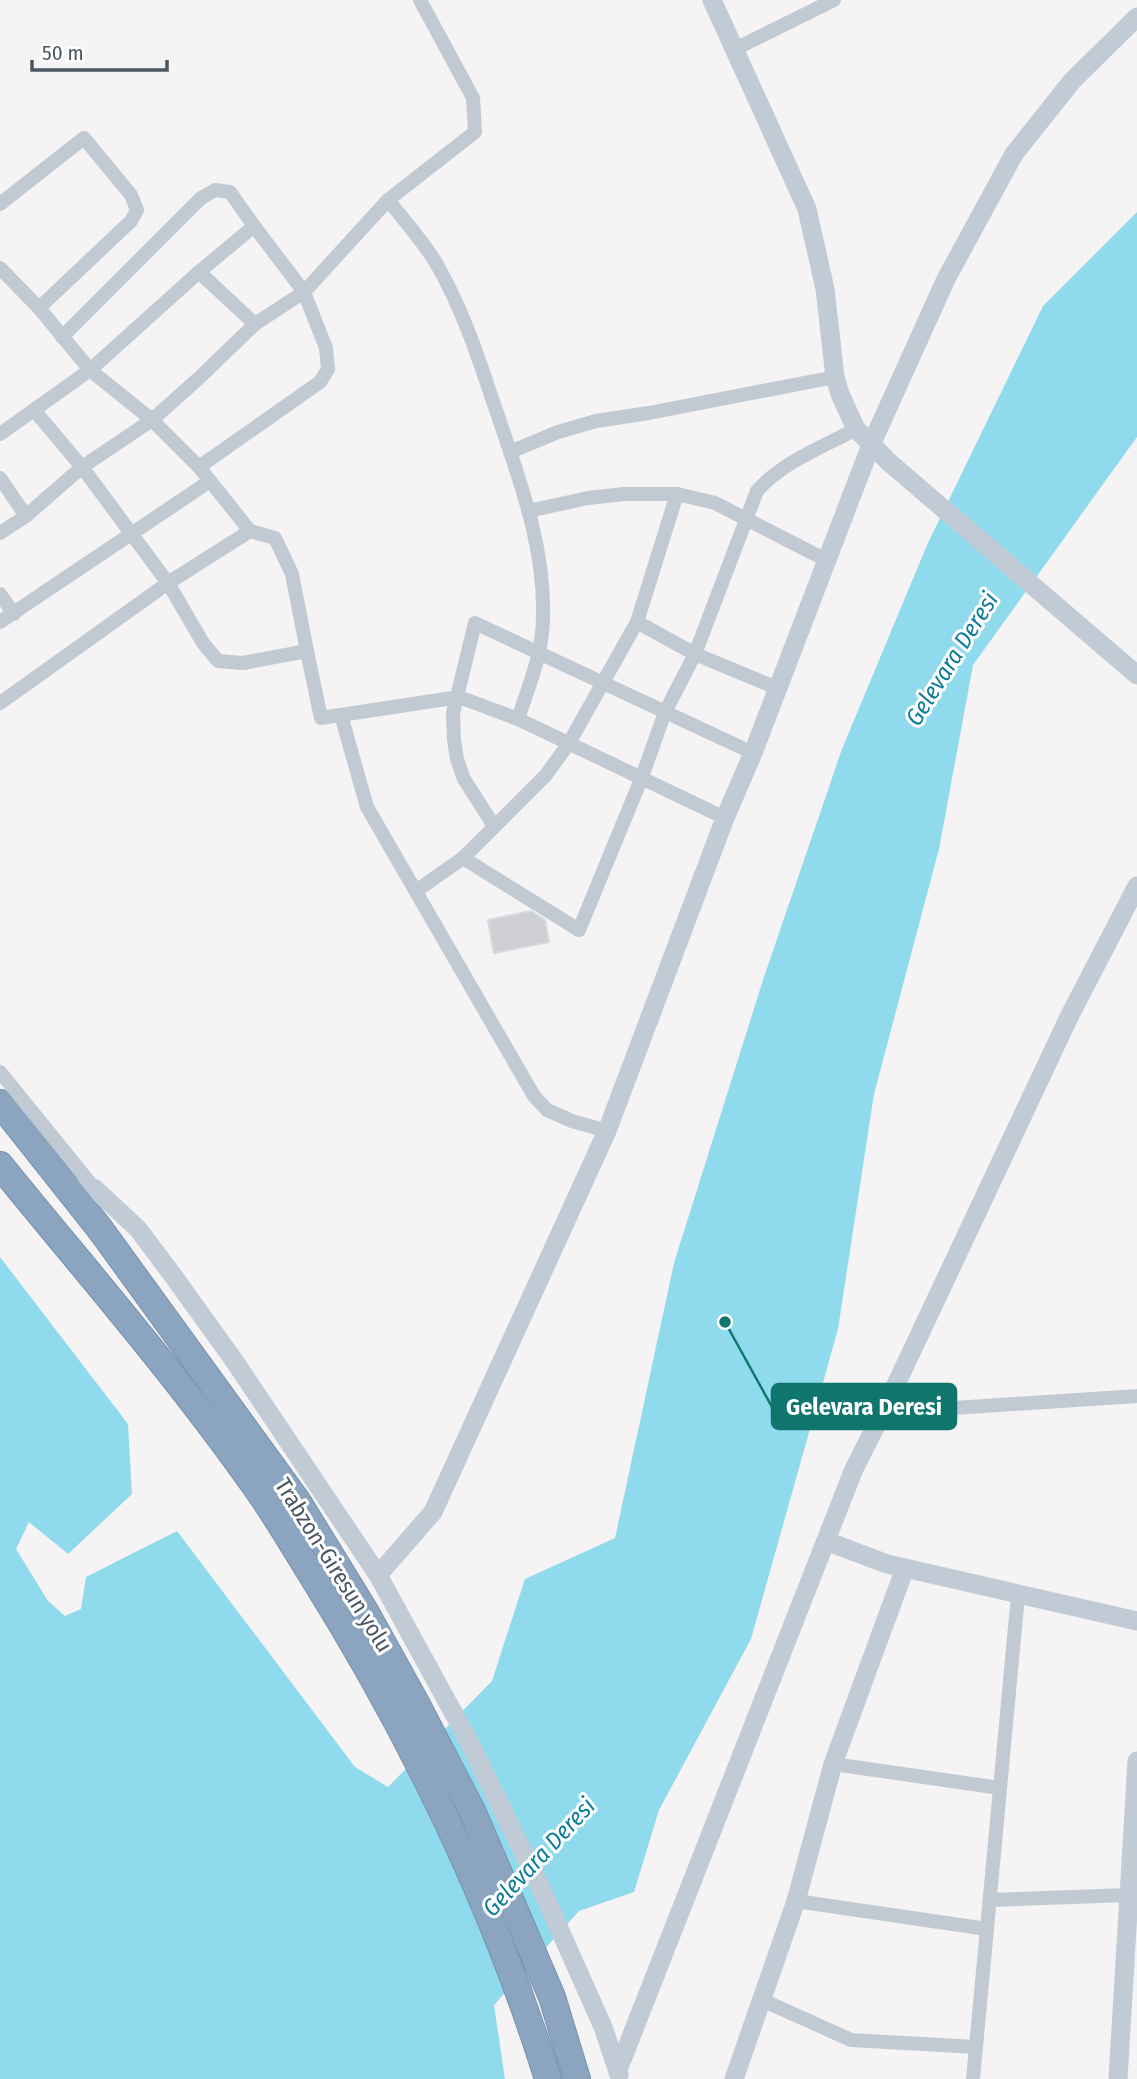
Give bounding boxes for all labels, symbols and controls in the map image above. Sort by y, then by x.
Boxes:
scale bar [32,28,166,72]
text: 50 m [42,40,84,66]
water label: Gelevara Deresi [900,587,1004,731]
callout: Gelevara Deresi [772,1384,956,1429]
text: Gelevara Deresi [786,1393,942,1421]
street label: Trabzon-Giresun yolu [269,1473,399,1657]
water label: Gelevara Deresi [477,1792,601,1922]

